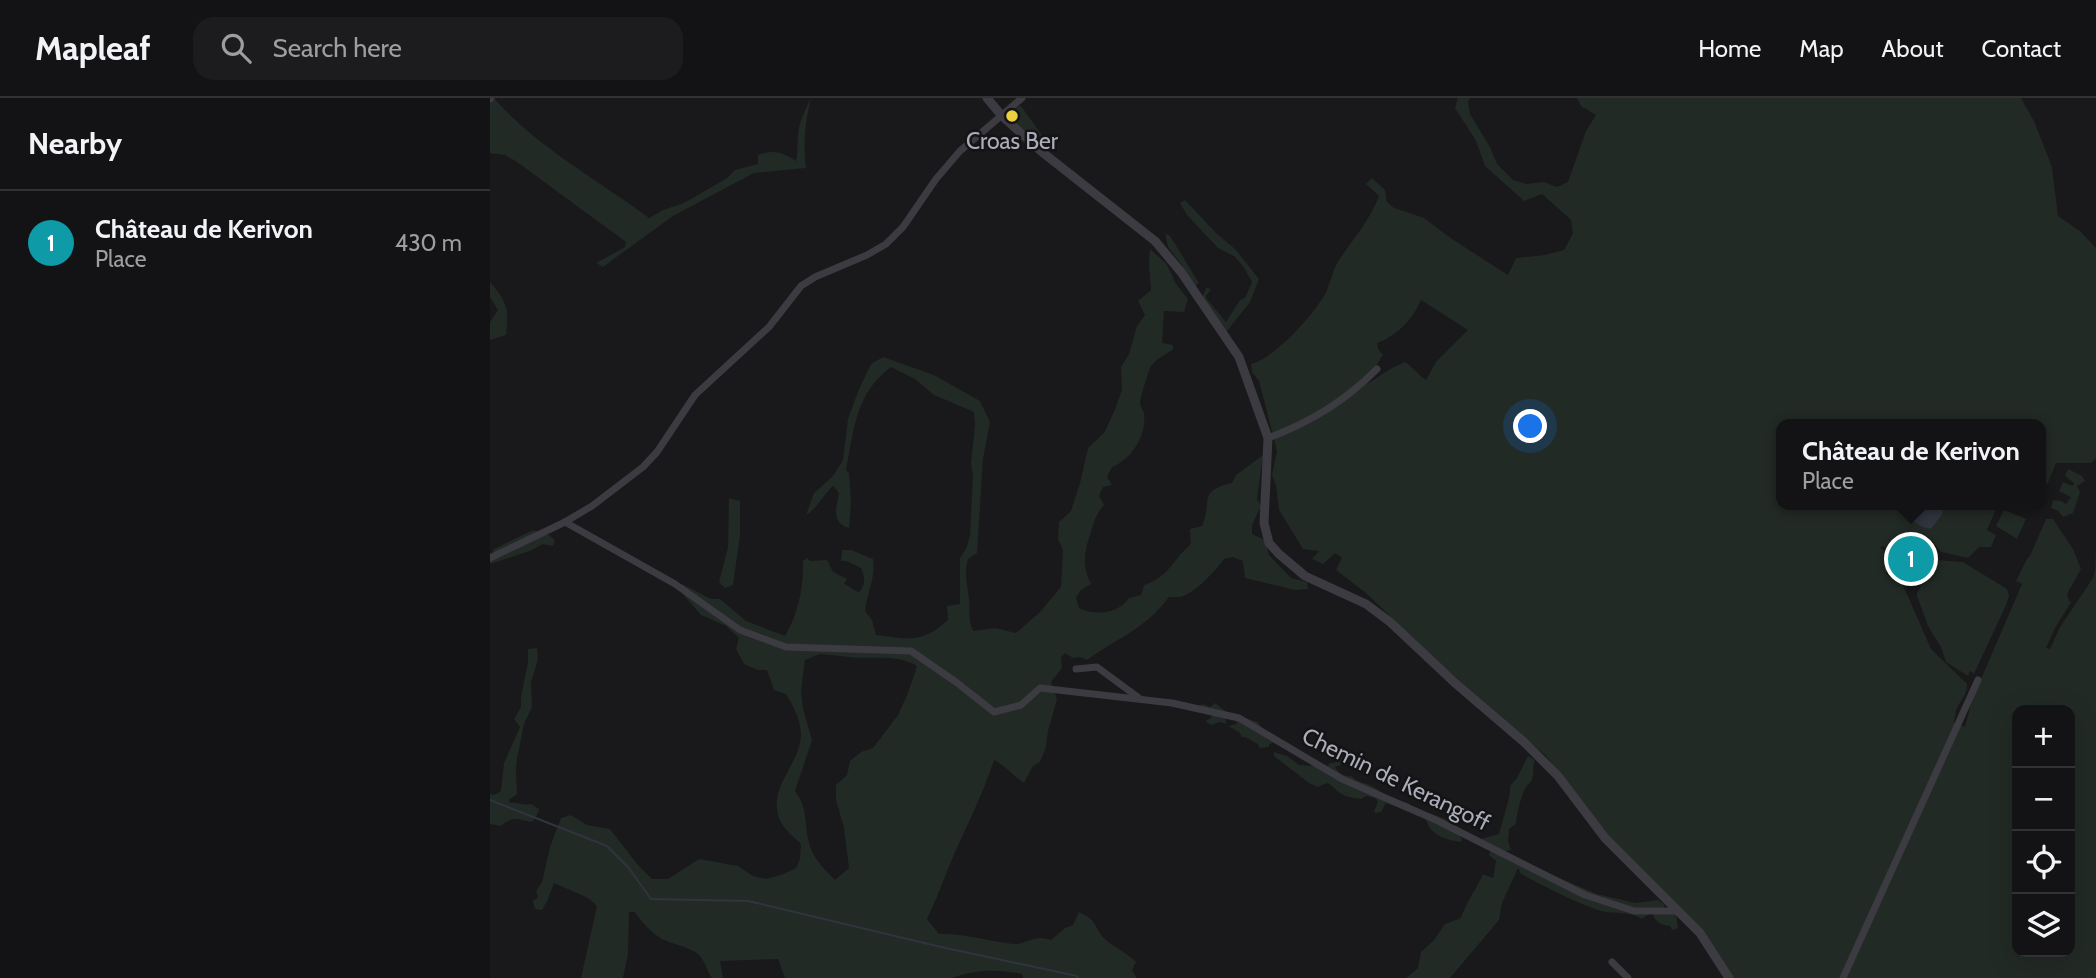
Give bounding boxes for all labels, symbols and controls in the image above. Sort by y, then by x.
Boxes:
search box [193,17,683,80]
text: Mapleaf [35,28,151,68]
icon: search [217,29,255,67]
text: Search here [273,32,402,64]
text: Home [1698,34,1761,63]
text: Map [1799,34,1844,63]
text: About [1882,34,1944,63]
text: Contact [1982,34,2061,63]
marker: Croas Ber [1004,108,1020,124]
text: Nearby [28,125,122,162]
place label: Croas Ber [966,127,1059,155]
text: Château de Kerivon [95,213,313,245]
text: 1 [47,229,55,257]
text: 430 m [395,229,462,257]
text: Place [95,245,147,273]
your location [1513,409,1547,443]
popup [1776,419,2046,510]
text: Château de Kerivon [1802,435,2020,467]
text: Place [1802,467,1854,495]
pin: 1 [1888,533,1934,585]
map controls [2012,705,2075,957]
button: + [2012,705,2075,768]
street label: Chemin de Kerangoff [1298,721,1495,837]
button: − [2012,768,2075,831]
button: locate [2012,831,2075,894]
button: layers [2012,894,2075,957]

